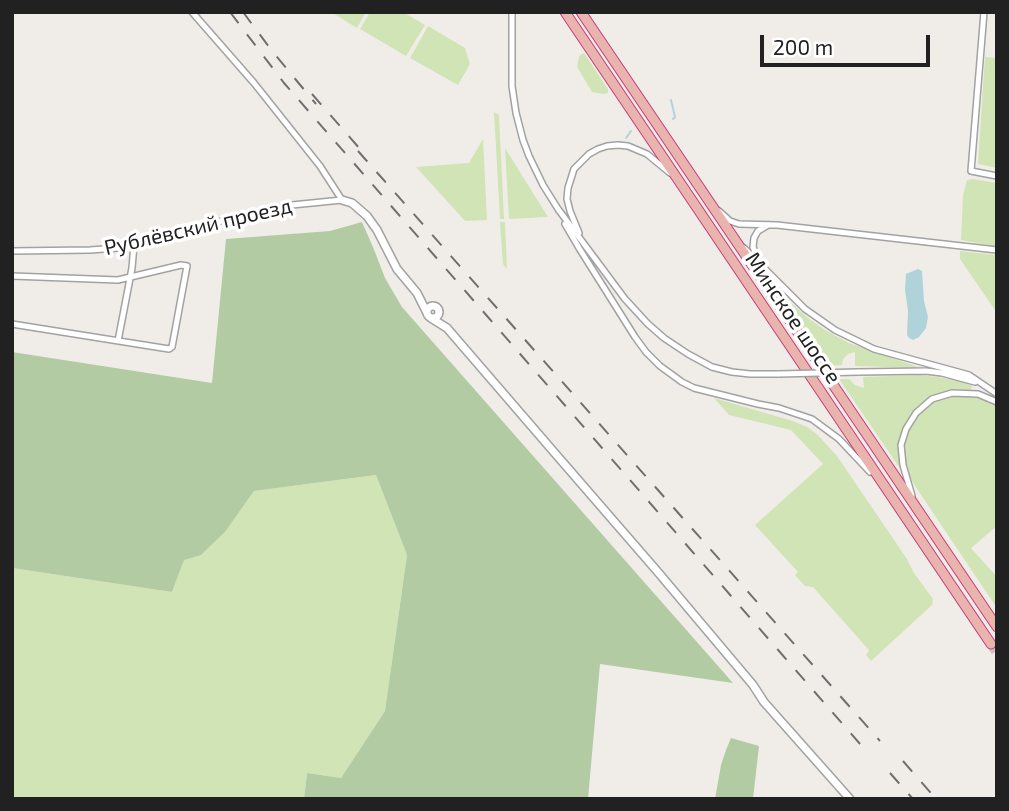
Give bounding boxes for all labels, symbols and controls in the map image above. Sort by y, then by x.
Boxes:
scale bar [764,21,934,65]
text: 200 m [773,34,833,59]
street label: Рублёвский проезд [102,193,294,261]
street label: Минское шоссе [740,248,846,388]

